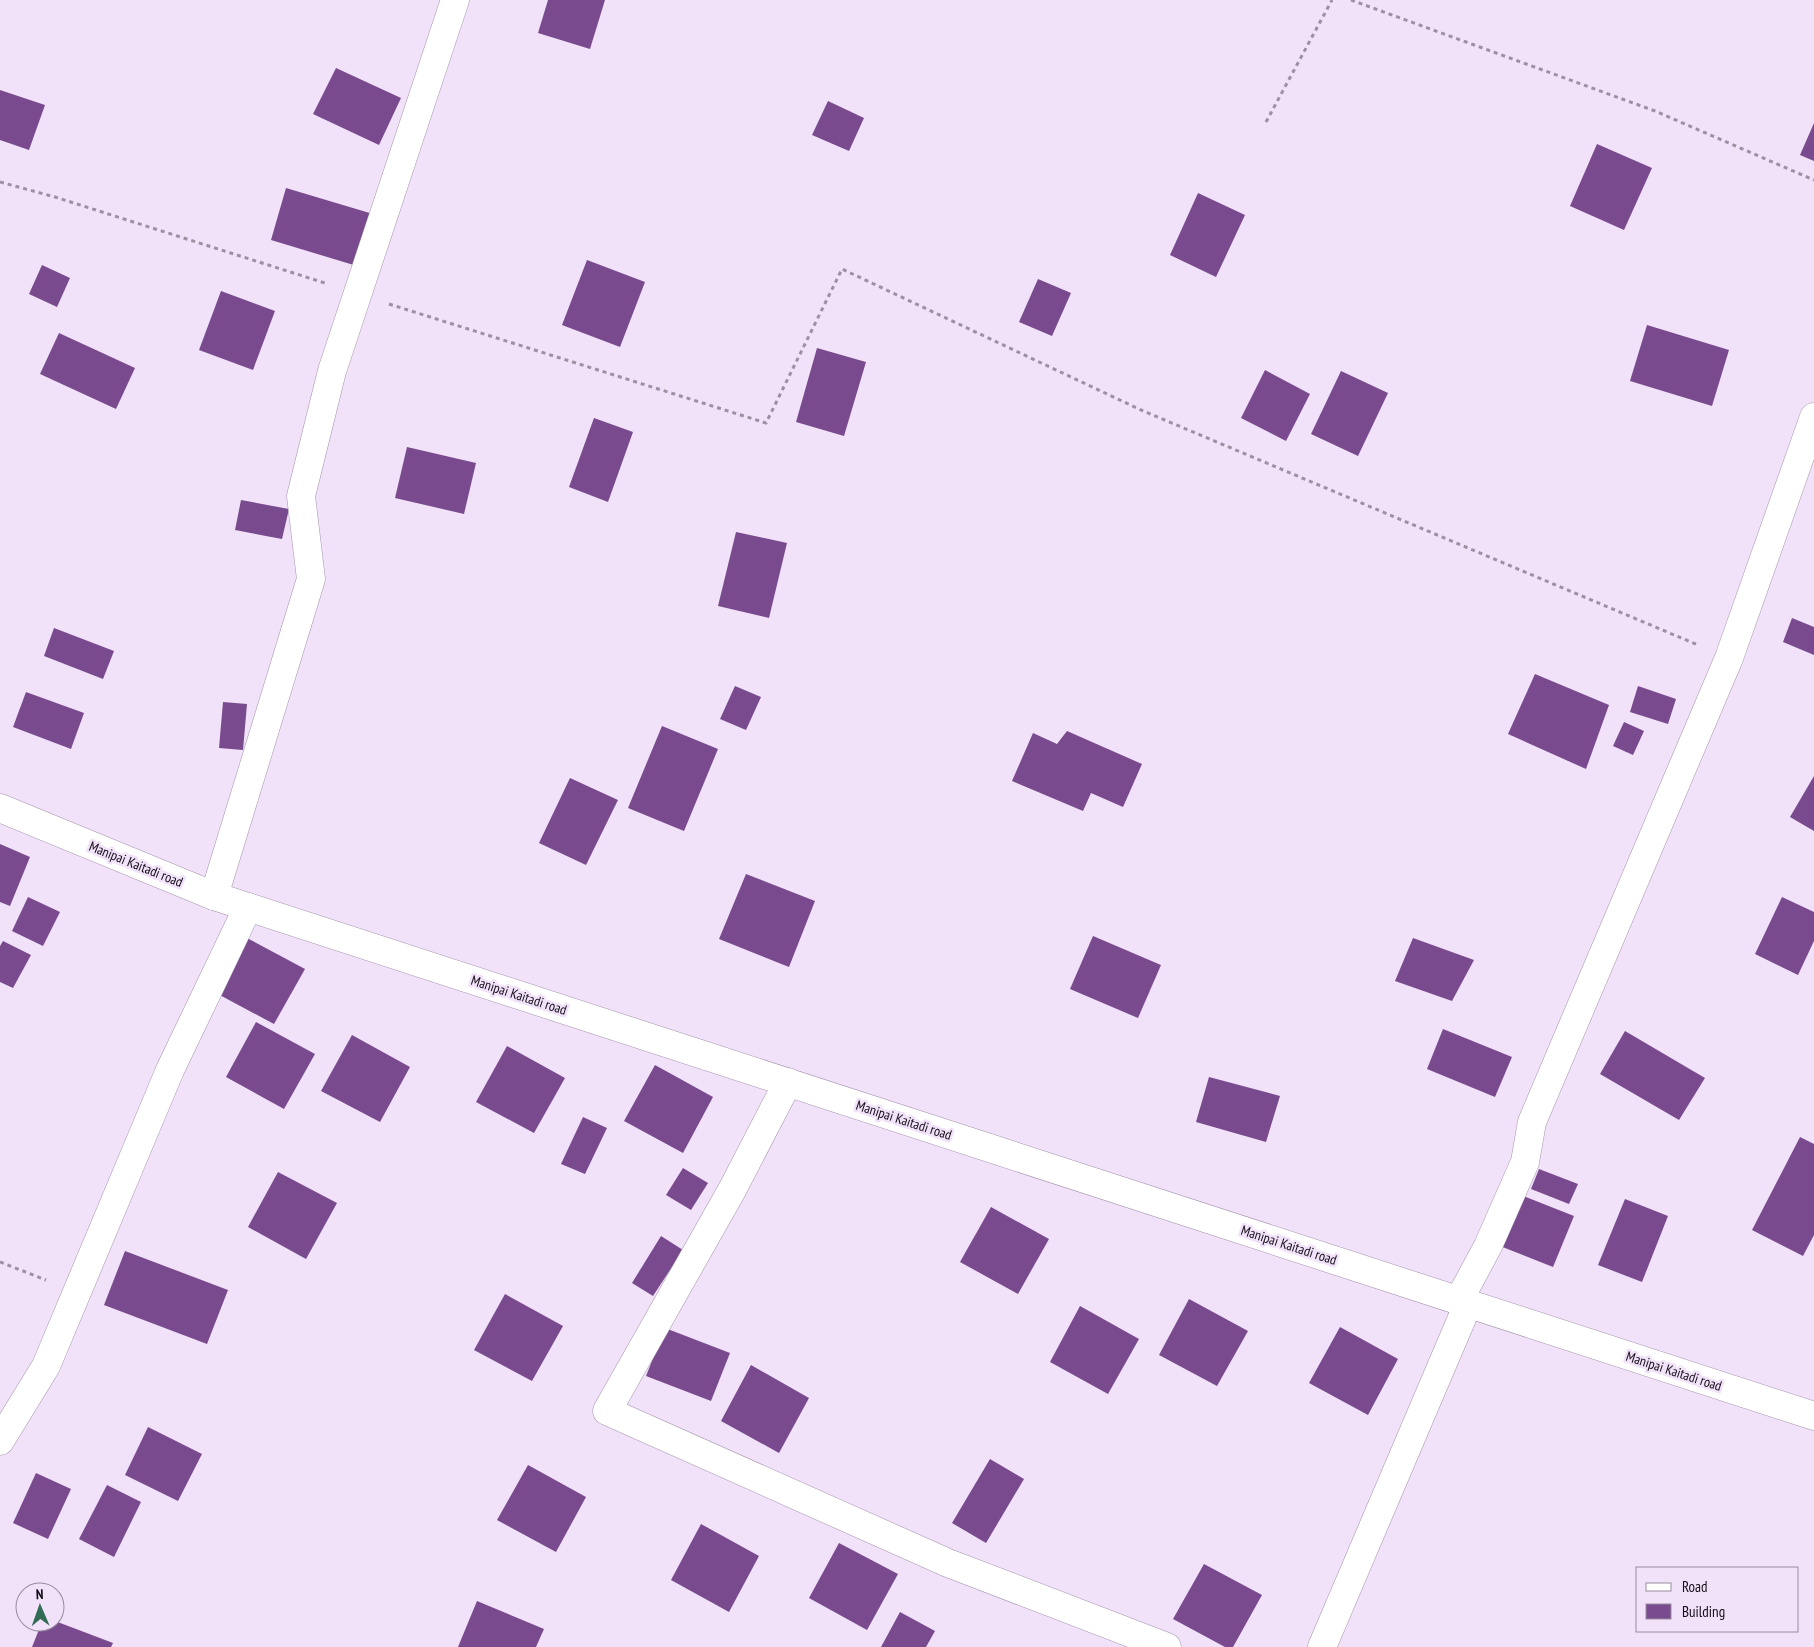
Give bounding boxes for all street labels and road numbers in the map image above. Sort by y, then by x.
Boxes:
street label: Manipai Kaitadi road [86,837,186,891]
street label: Manipai Kaitadi road [469,971,569,1019]
street label: Manipai Kaitadi road [854,1096,954,1144]
street label: Manipai Kaitadi road [1239,1221,1339,1269]
street label: Manipai Kaitadi road [1624,1347,1724,1395]

